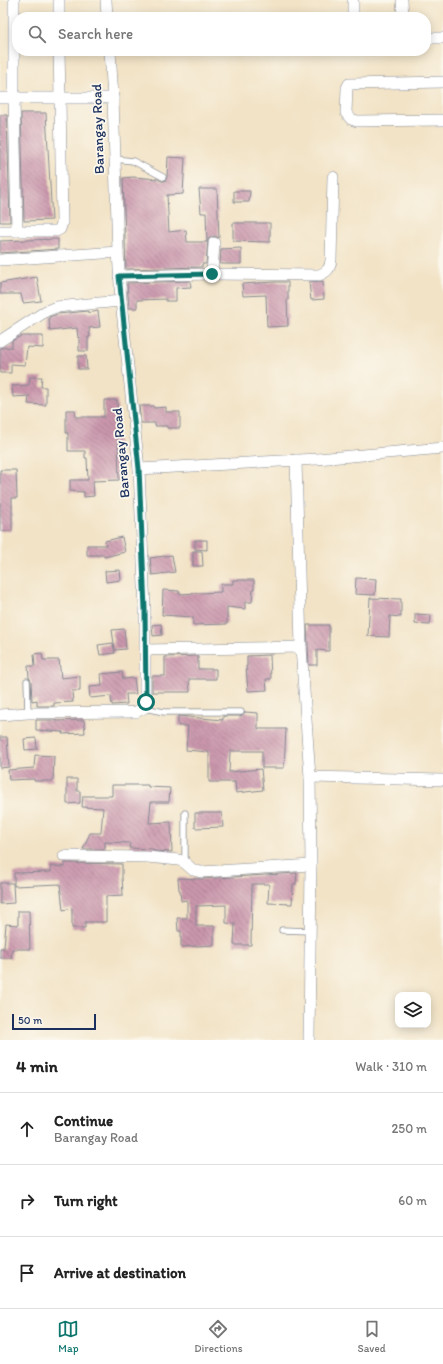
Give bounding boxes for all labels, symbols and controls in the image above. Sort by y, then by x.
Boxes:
search box [12,12,431,56]
icon: search [26,23,48,45]
text: Search here [58,25,133,43]
street label: Barangay Road [88,83,108,174]
route end [203,265,221,283]
street label: Barangay Road [109,407,133,499]
route start [137,693,155,711]
map controls [395,992,431,1028]
button: layers [395,992,431,1028]
scale bar [12,1012,96,1031]
text: 50 m [18,1014,42,1027]
text: 4 min [16,1056,58,1076]
text: Walk · 310 m [355,1059,427,1074]
text: Continue [54,1112,113,1130]
icon: ahead [16,1118,38,1140]
text: 250 m [391,1121,427,1136]
text: Barangay Road [54,1130,138,1145]
icon: right [16,1190,38,1212]
text: Turn right [54,1192,118,1210]
text: 60 m [398,1193,427,1208]
icon: arrive [16,1262,38,1284]
text: Arrive at destination [54,1264,186,1282]
tab: Map [57,1318,79,1355]
tab: Directions [194,1318,243,1355]
tab: Saved [357,1318,386,1355]

